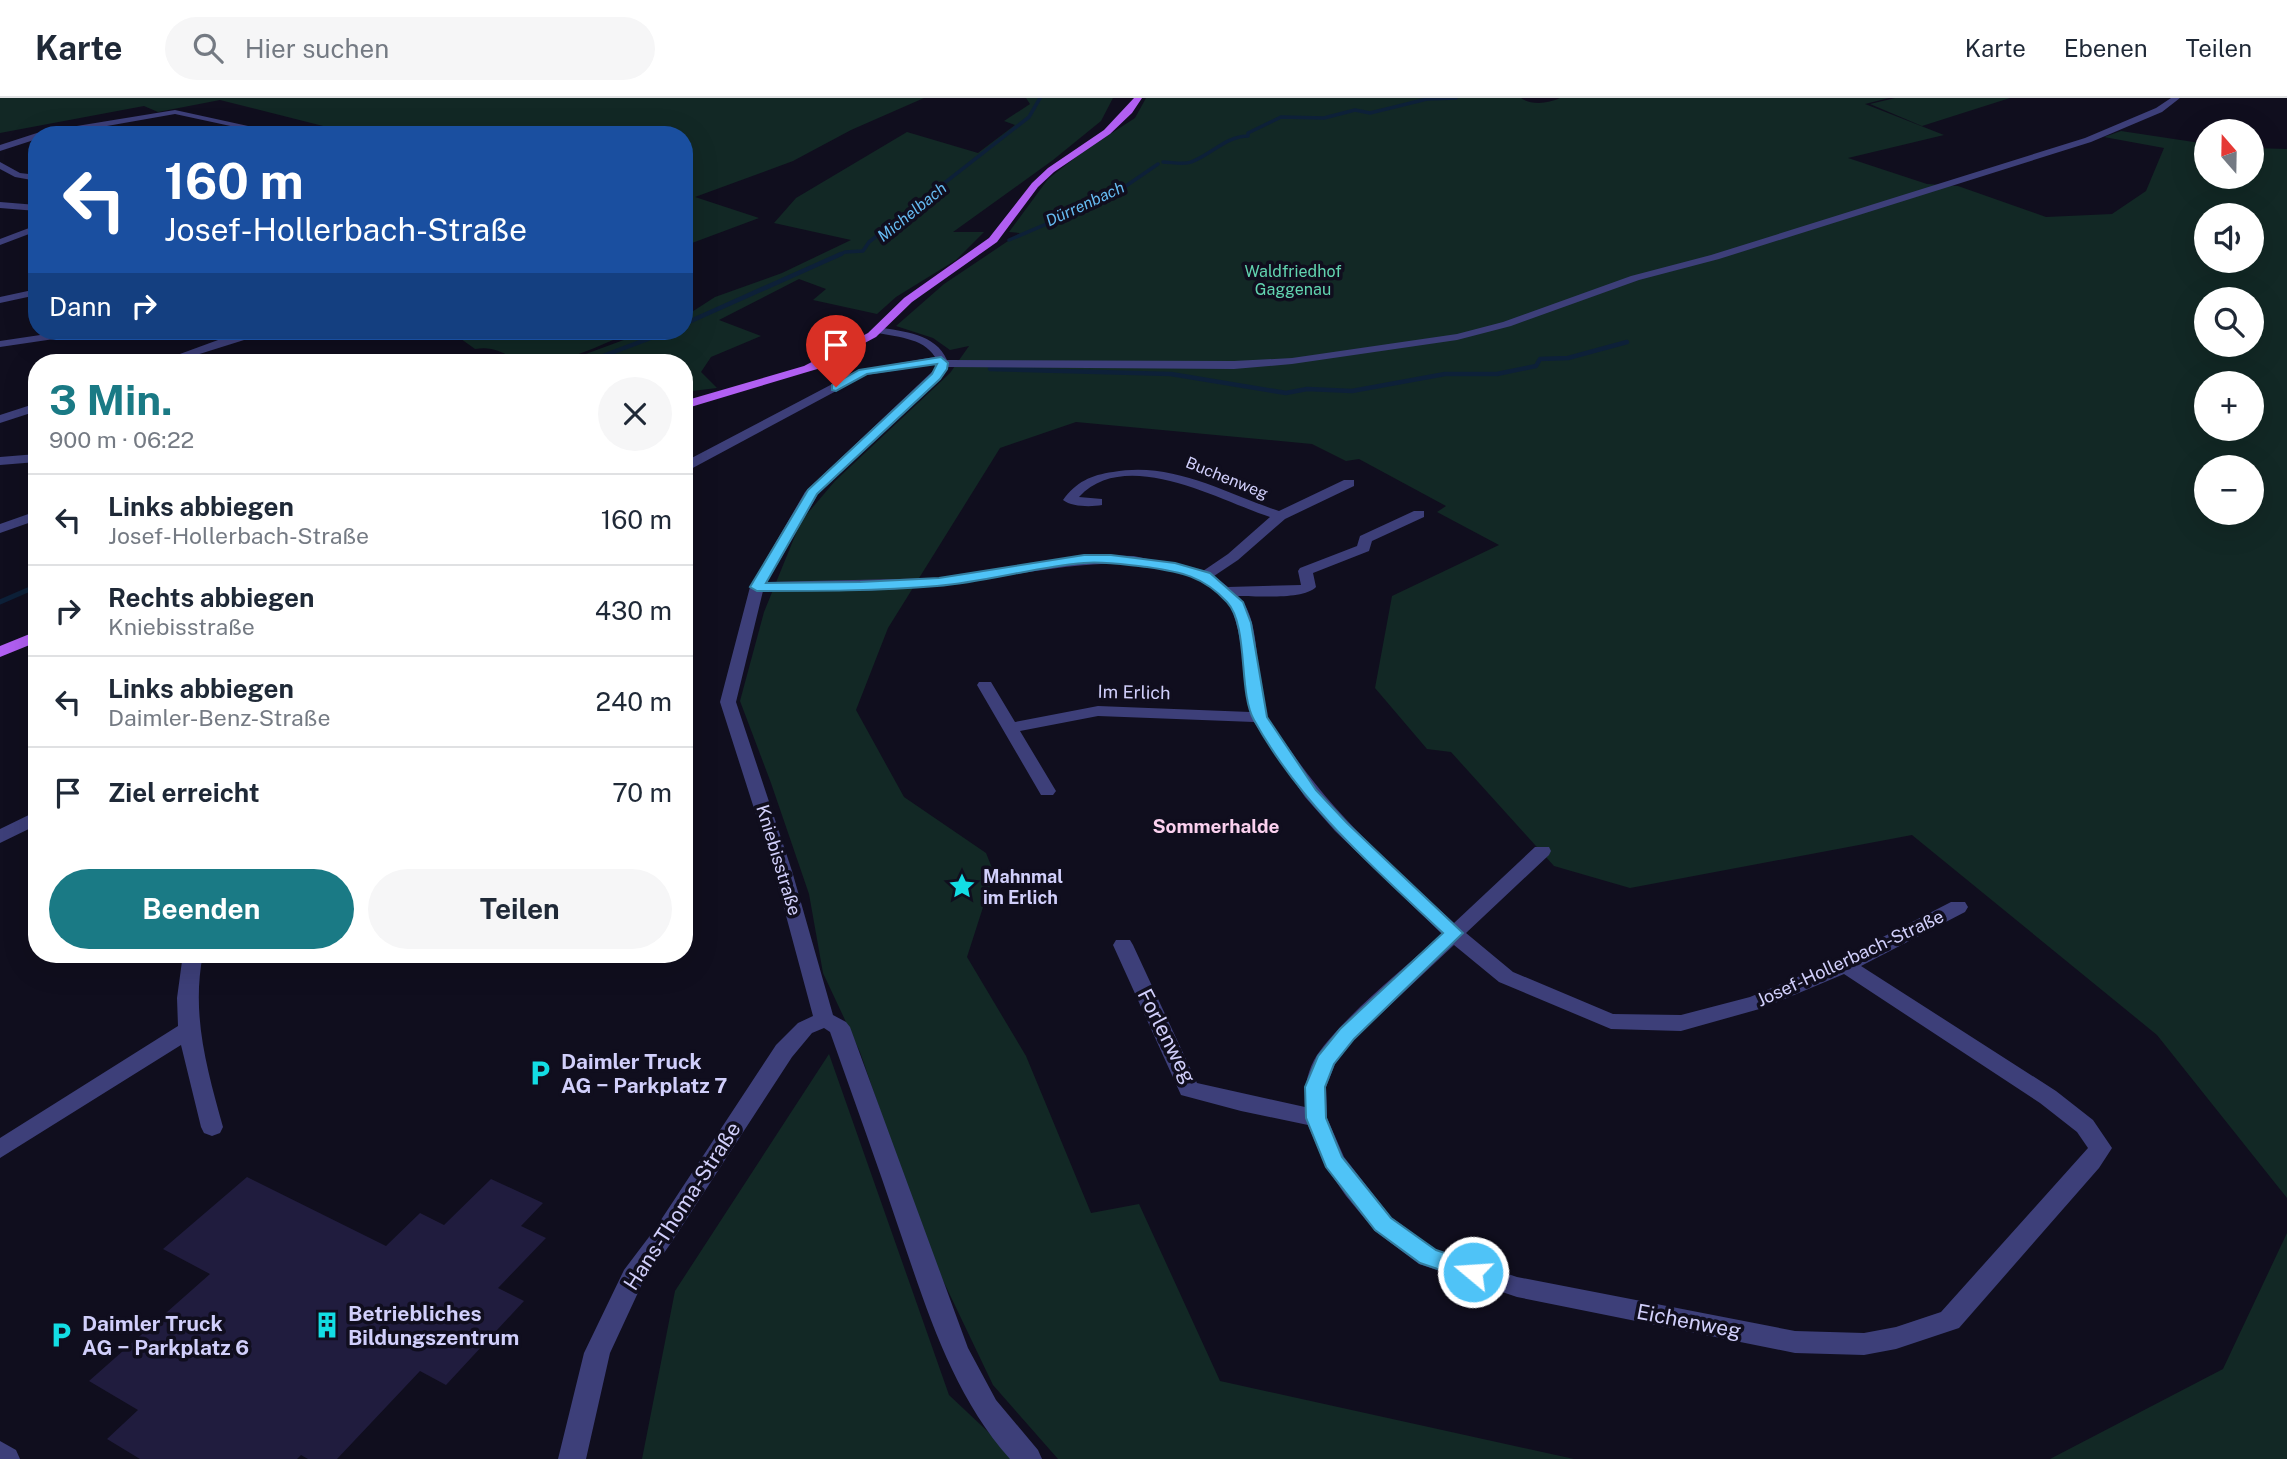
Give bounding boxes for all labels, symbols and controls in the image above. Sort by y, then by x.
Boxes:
search box [165,17,655,80]
text: Karte [35,29,123,67]
icon: search [189,29,227,67]
text: Hier suchen [245,33,389,64]
text: Karte [1965,34,2026,62]
text: Ebenen [2064,34,2148,62]
text: Teilen [2186,34,2252,62]
north arrow [2194,119,2264,189]
map controls [2194,119,2264,525]
text: 160 m [164,152,304,210]
icon: left [49,154,140,245]
water label: Michelbach [874,178,950,246]
water label: Dürrenbach [1043,178,1127,230]
button: sound [2194,203,2264,273]
text: Josef-Hollerbach-Straße [164,211,527,248]
park label: Waldfriedhof Gaggenau [1245,262,1341,299]
icon: right [125,287,163,325]
button: search [2194,287,2264,357]
text: Dann [49,291,111,322]
pin [806,315,866,387]
icon: arrive [817,326,855,364]
button: + [2194,371,2264,441]
text: 3 Min. [49,375,173,424]
button: close [598,377,672,451]
text: 900 m · 06:22 [49,426,194,453]
street label: Buchenweg [1183,453,1271,503]
button: − [2194,455,2264,525]
text: Links abbiegen [108,491,294,522]
icon: left [49,501,87,539]
text: 160 m [601,504,672,535]
text: Josef-Hollerbach-Straße [108,522,369,549]
text: Rechts abbiegen [108,582,314,613]
icon: right [49,592,87,630]
text: 430 m [595,595,672,626]
text: Kniebisstraße [108,613,255,640]
text: Links abbiegen [108,673,294,704]
street label: Im Erlich [1097,681,1171,703]
icon: left [49,683,87,721]
text: 240 m [595,686,672,717]
text: Daimler-Benz-Straße [108,704,330,731]
icon: arrive [49,774,87,812]
text: Ziel erreicht [108,777,260,808]
text: 70 m [612,777,672,808]
street label: Kniebisstraße [752,802,806,918]
district label: Sommerhalde [1153,815,1280,837]
place label: Mahnmal im Erlich [983,866,1063,908]
button: Beenden [49,869,354,949]
button: Teilen [368,869,672,949]
place icon: Mahnmal im Erlich [947,871,977,901]
street label: Josef-Hollerbach-Straße [1753,905,1947,1011]
street label: Forlenweg [1133,985,1201,1087]
place label: Daimler Truck AG − Parkplatz 7 [561,1049,727,1098]
parking icon: Daimler Truck AG − Parkplatz 7 [525,1058,555,1088]
street label: Hans-Thoma-Straße [618,1117,746,1295]
position arrow [1436,1235,1510,1309]
street label: Eichenweg [1635,1299,1743,1343]
place label: Betriebliches Bildungszentrum [348,1301,519,1350]
building icon: Betriebliches Bildungszentrum [312,1310,342,1340]
place label: Daimler Truck AG − Parkplatz 6 [82,1311,249,1360]
parking icon: Daimler Truck AG − Parkplatz 6 [46,1320,76,1350]

